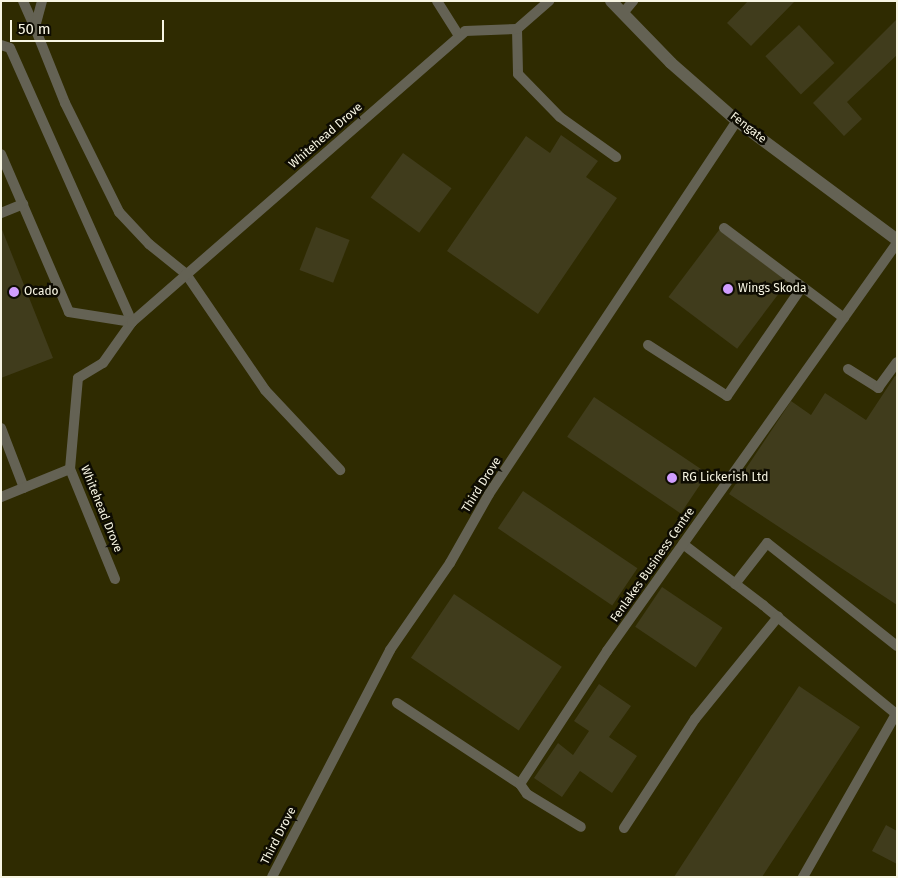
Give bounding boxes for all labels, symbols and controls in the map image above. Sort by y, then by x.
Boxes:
scale bar [12,10,166,42]
text: 50 m [18,20,51,38]
street label: Whitehead Drove [286,100,366,172]
street label: Fengate [727,109,769,147]
place label: Wings Skoda [738,282,807,296]
marker: Wings Skoda [722,283,734,295]
place label: Ocado [24,285,59,299]
marker: Ocado [8,286,20,298]
street label: Third Drove [459,455,505,515]
street label: Whitehead Drove [77,463,125,555]
place label: RG Lickerish Ltd [682,471,768,485]
marker: RG Lickerish Ltd [666,472,678,484]
street label: Fenlakes Business Centre [608,505,698,625]
street label: Third Drove [258,805,300,867]

